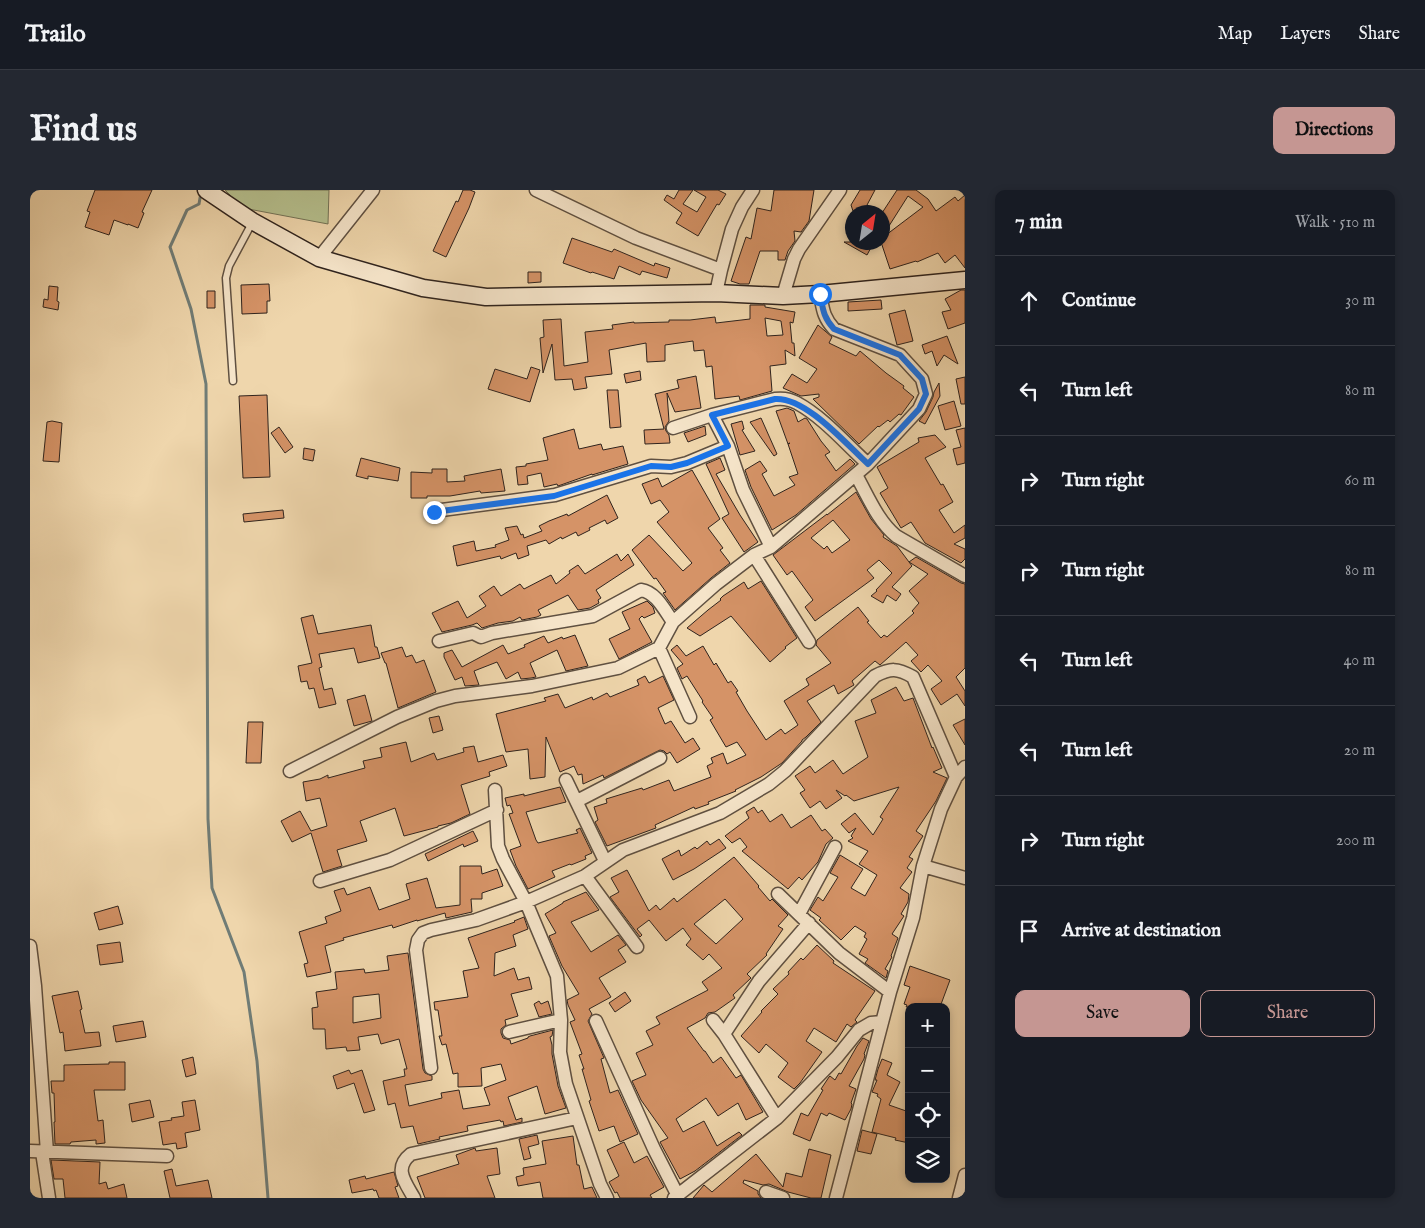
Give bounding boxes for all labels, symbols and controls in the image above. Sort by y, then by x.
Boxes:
text: Trailo [25,19,86,50]
text: Map [1218,23,1252,46]
text: Layers [1280,23,1331,46]
text: Share [1359,23,1400,46]
button: Directions [1273,107,1395,154]
text: Find us [30,108,137,153]
north arrow [845,205,890,250]
text: 7 min [1015,209,1062,236]
text: Walk · 510 m [1295,213,1375,233]
route start [809,283,832,306]
icon: ahead [1015,287,1043,315]
text: Continue [1062,289,1136,313]
text: 30 m [1345,291,1375,311]
icon: left [1015,377,1043,405]
text: Turn left [1062,379,1133,403]
text: 80 m [1345,381,1375,401]
icon: right [1015,467,1043,495]
text: Turn right [1062,469,1144,493]
text: 60 m [1345,471,1375,491]
route end [423,501,446,524]
icon: right [1015,557,1043,585]
text: Turn right [1062,559,1144,583]
text: 80 m [1345,561,1375,581]
icon: left [1015,647,1043,675]
text: Turn left [1062,649,1133,673]
text: 40 m [1343,651,1375,671]
icon: left [1015,737,1043,765]
text: Turn left [1062,739,1133,763]
text: 20 m [1344,741,1375,761]
icon: right [1015,827,1043,855]
text: Turn right [1062,829,1144,853]
text: 200 m [1336,831,1375,851]
icon: arrive [1015,917,1043,945]
text: Arrive at destination [1062,919,1221,943]
button: Save [1015,990,1190,1037]
button: Share [1200,990,1375,1037]
map controls [905,1003,950,1183]
button: + [905,1003,950,1048]
button: − [905,1048,950,1093]
button: locate [905,1093,950,1138]
button: layers [905,1138,950,1183]

